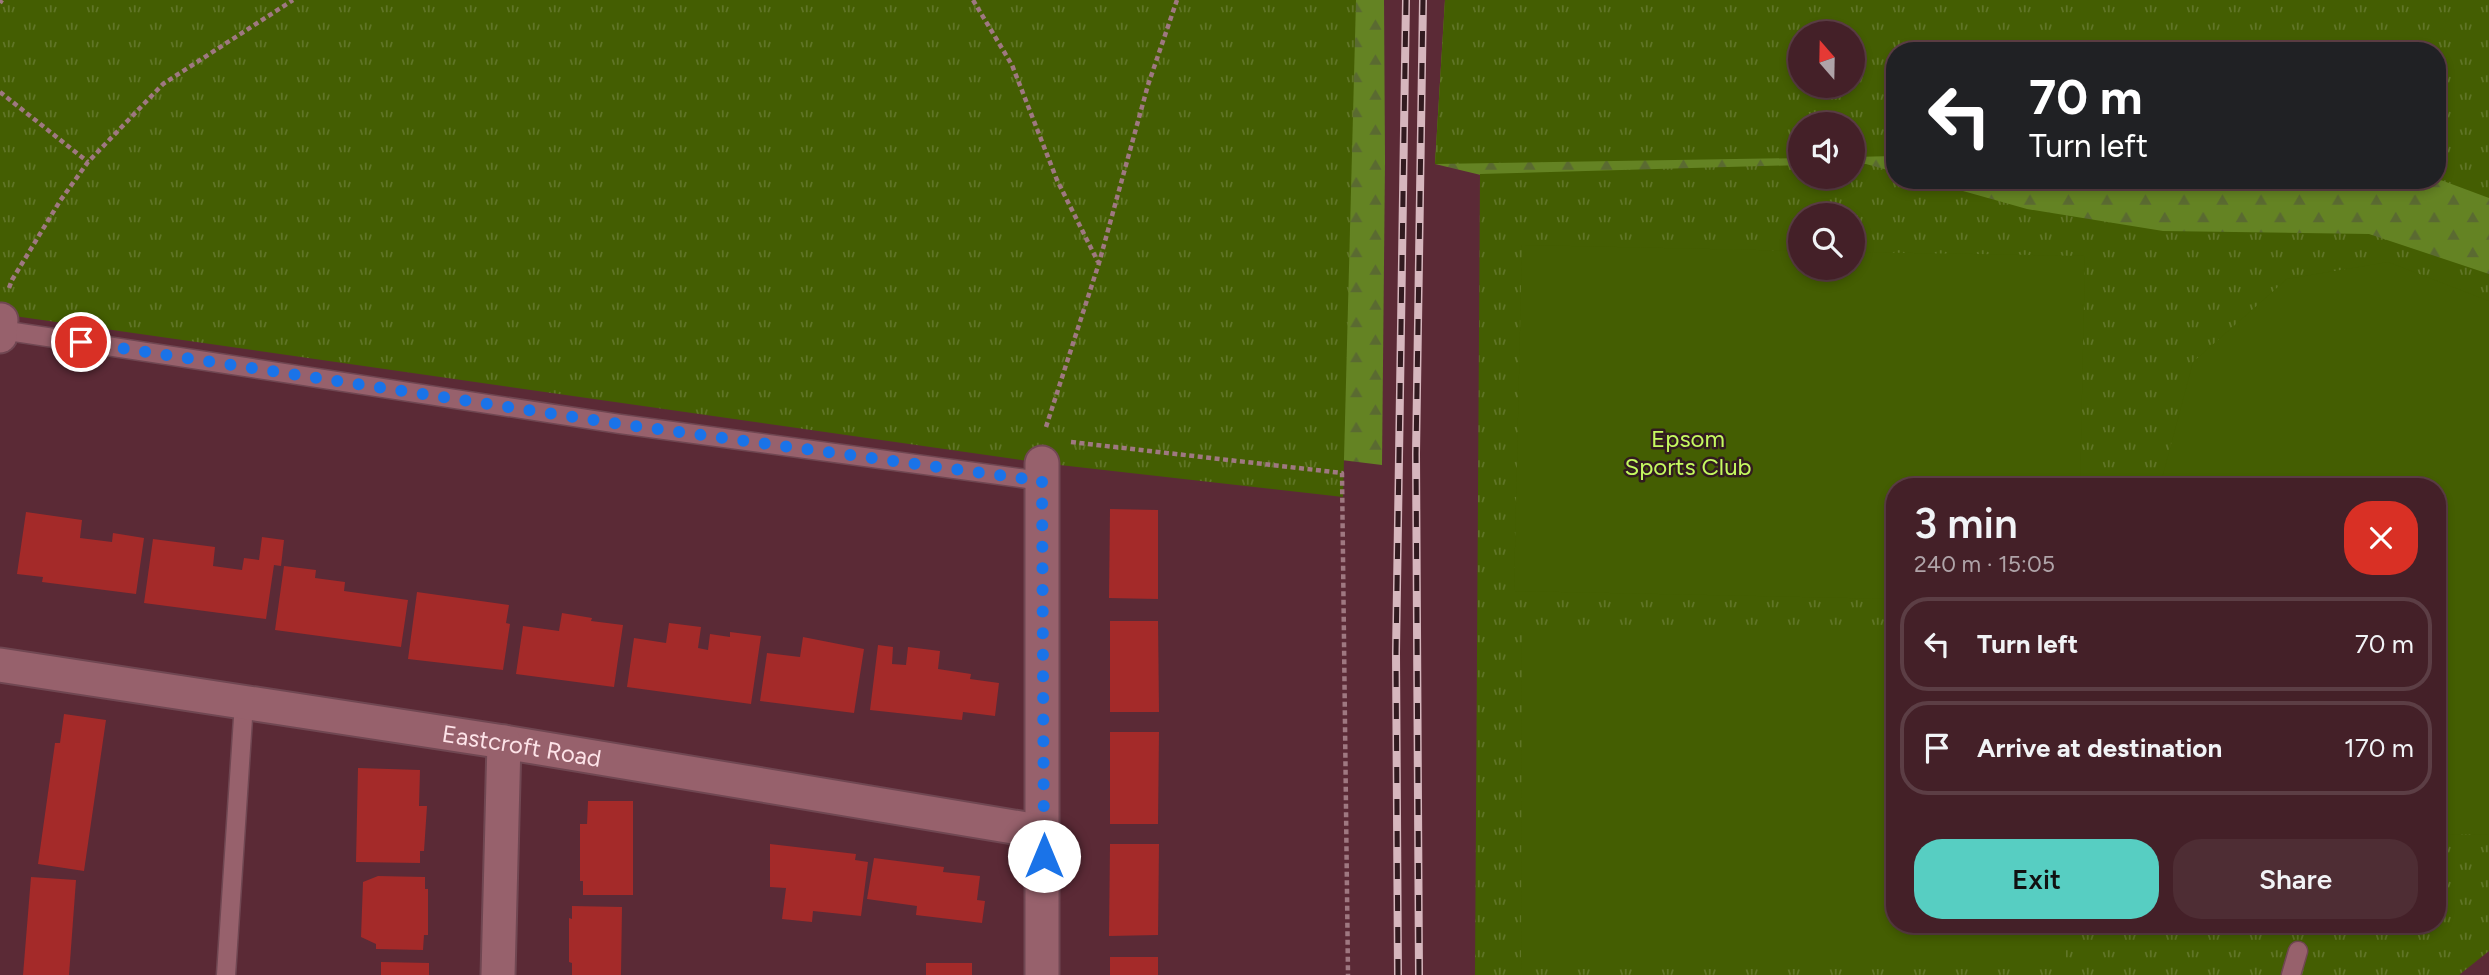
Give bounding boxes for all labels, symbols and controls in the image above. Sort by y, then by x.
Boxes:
north arrow [1788,21,1866,98]
map controls [1788,21,1865,280]
text: 70 m [2029,67,2142,126]
icon: left [1914,70,2005,161]
button: sound [1788,112,1865,189]
text: Turn left [2029,127,2148,165]
button: search [1788,203,1865,280]
pin [51,312,111,372]
icon: arrive [62,323,100,361]
park label: Epsom Sports Club [1624,424,1752,481]
text: 3 min [1914,498,2018,549]
button: close [2344,501,2418,575]
text: 240 m · 15:05 [1914,550,2055,578]
icon: left [1918,625,1956,663]
text: Turn left [1977,628,2078,660]
text: 70 m [2355,628,2414,660]
street label: Eastcroft Road [440,718,604,773]
icon: arrive [1918,729,1956,767]
text: Arrive at destination [1977,732,2222,764]
text: 170 m [2344,732,2414,764]
position arrow [1007,819,1081,893]
button: Exit [1914,839,2159,919]
button: Share [2173,839,2418,919]

